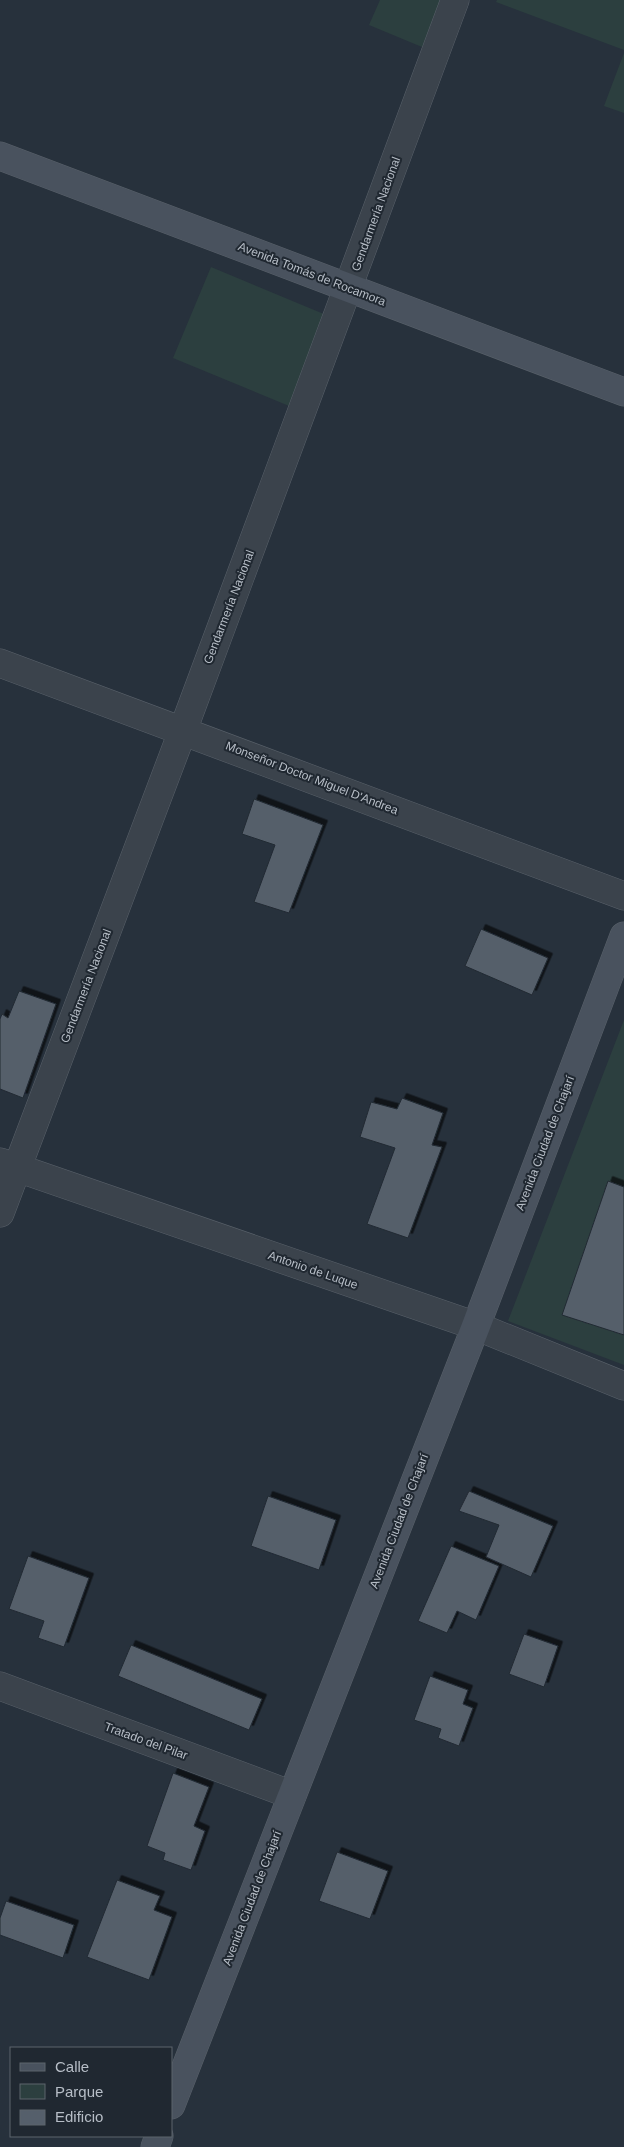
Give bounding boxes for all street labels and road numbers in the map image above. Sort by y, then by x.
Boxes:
street label: Gendarmería Nacional [349,155,403,273]
street label: Avenida Tomás de Rocamora [236,239,388,309]
street label: Gendarmería Nacional [201,548,257,666]
street label: Monseñor Doctor Miguel D'Andrea [224,739,401,818]
street label: Gendarmería Nacional [58,927,114,1045]
street label: Avenida Ciudad de Chajarí [513,1073,577,1212]
street label: Antonio de Luque [266,1248,360,1292]
street label: Avenida Ciudad de Chajarí [367,1451,431,1590]
street label: Tratado del Pilar [102,1719,190,1763]
street label: Avenida Ciudad de Chajarí [220,1828,284,1967]

